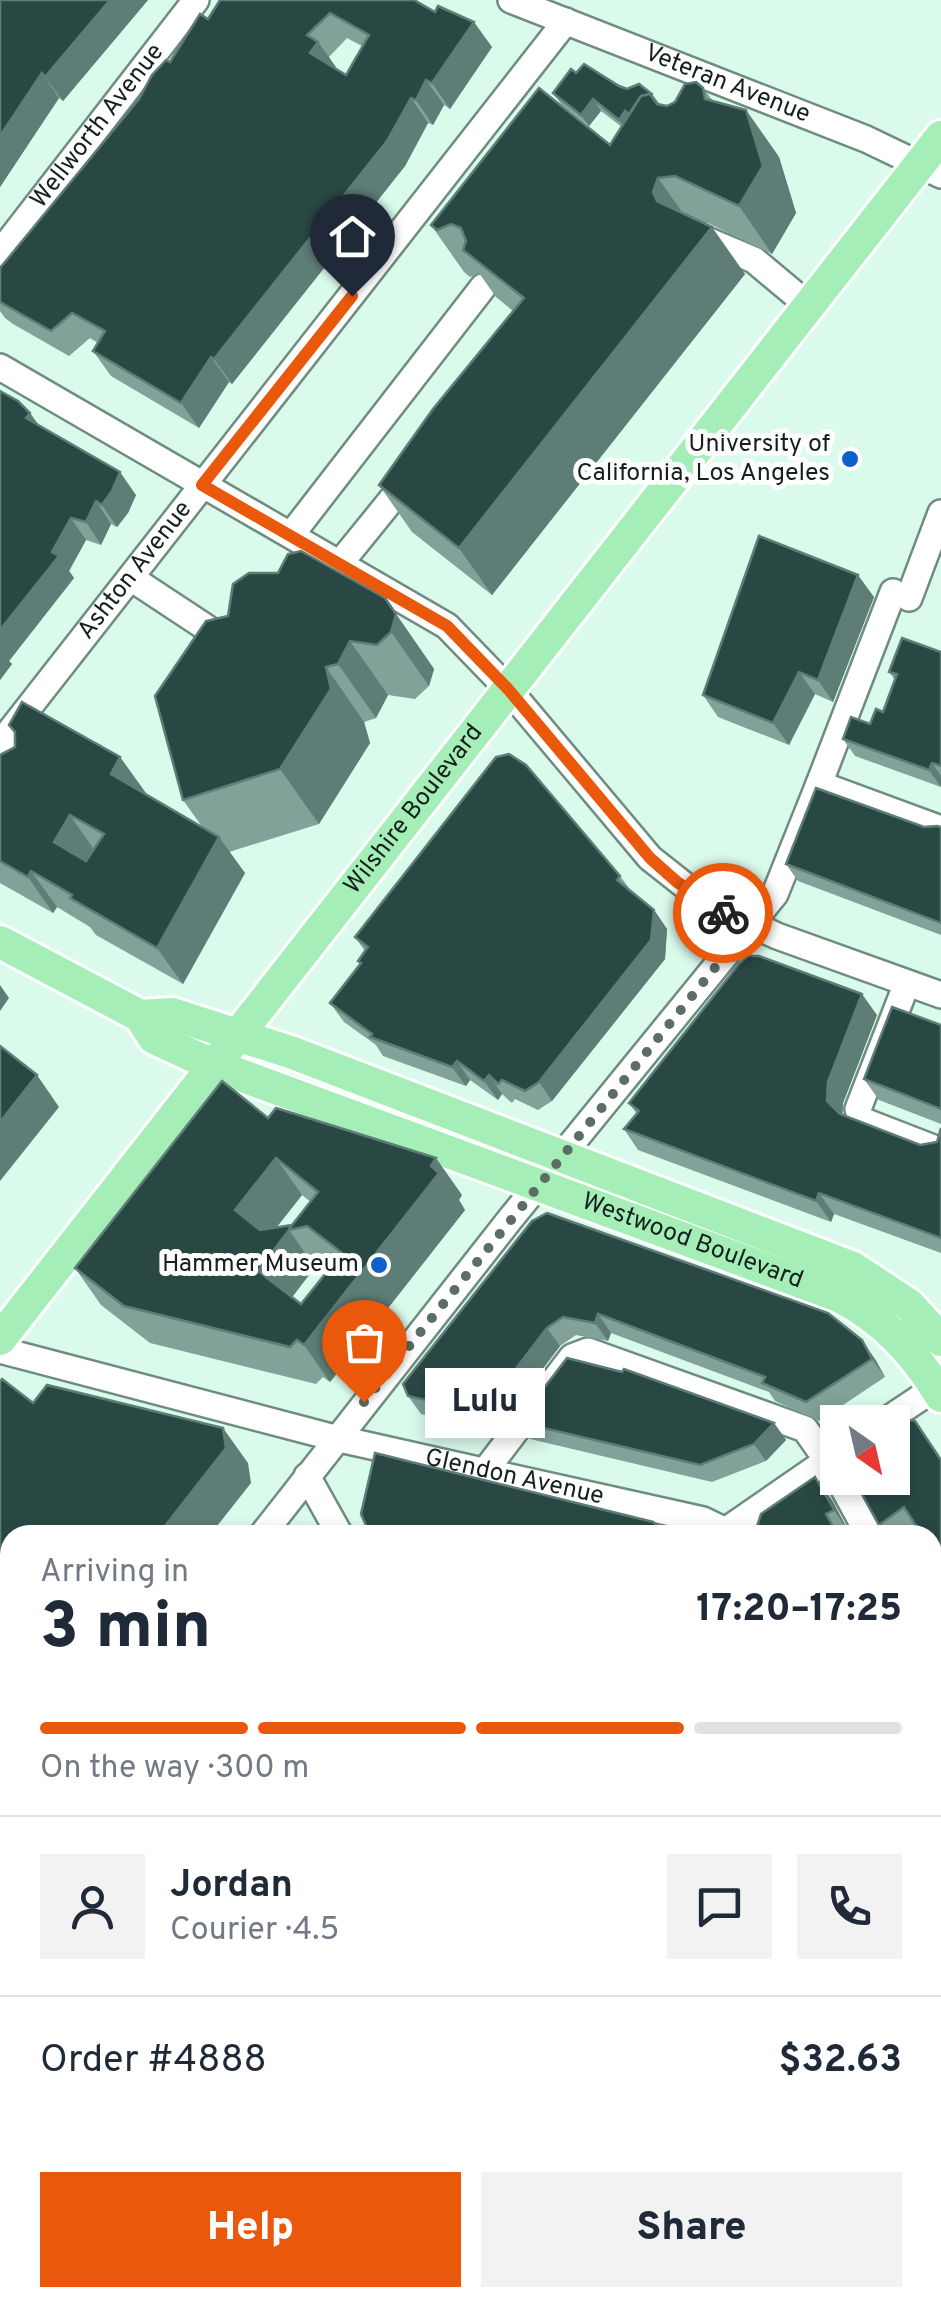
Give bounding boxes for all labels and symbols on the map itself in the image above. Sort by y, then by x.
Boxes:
street label: Wellworth Avenue [24,38,172,215]
street label: Veteran Avenue [640,38,815,131]
pin [310,194,395,297]
place label: University of California, Los Angeles [576,429,830,490]
marker: University of California, Los Angeles [839,448,861,470]
street label: Ashton Avenue [71,495,200,647]
street label: Wilshire Boulevard [338,718,491,902]
courier [673,863,773,963]
street label: Westwood Boulevard [577,1186,807,1297]
place label: Hammer Museum [162,1249,359,1281]
marker: Hammer Museum [368,1254,390,1276]
pin [322,1300,407,1403]
callout: Lulu [424,1367,544,1437]
north arrow [820,1405,910,1495]
street label: Glendon Avenue [422,1442,607,1513]

